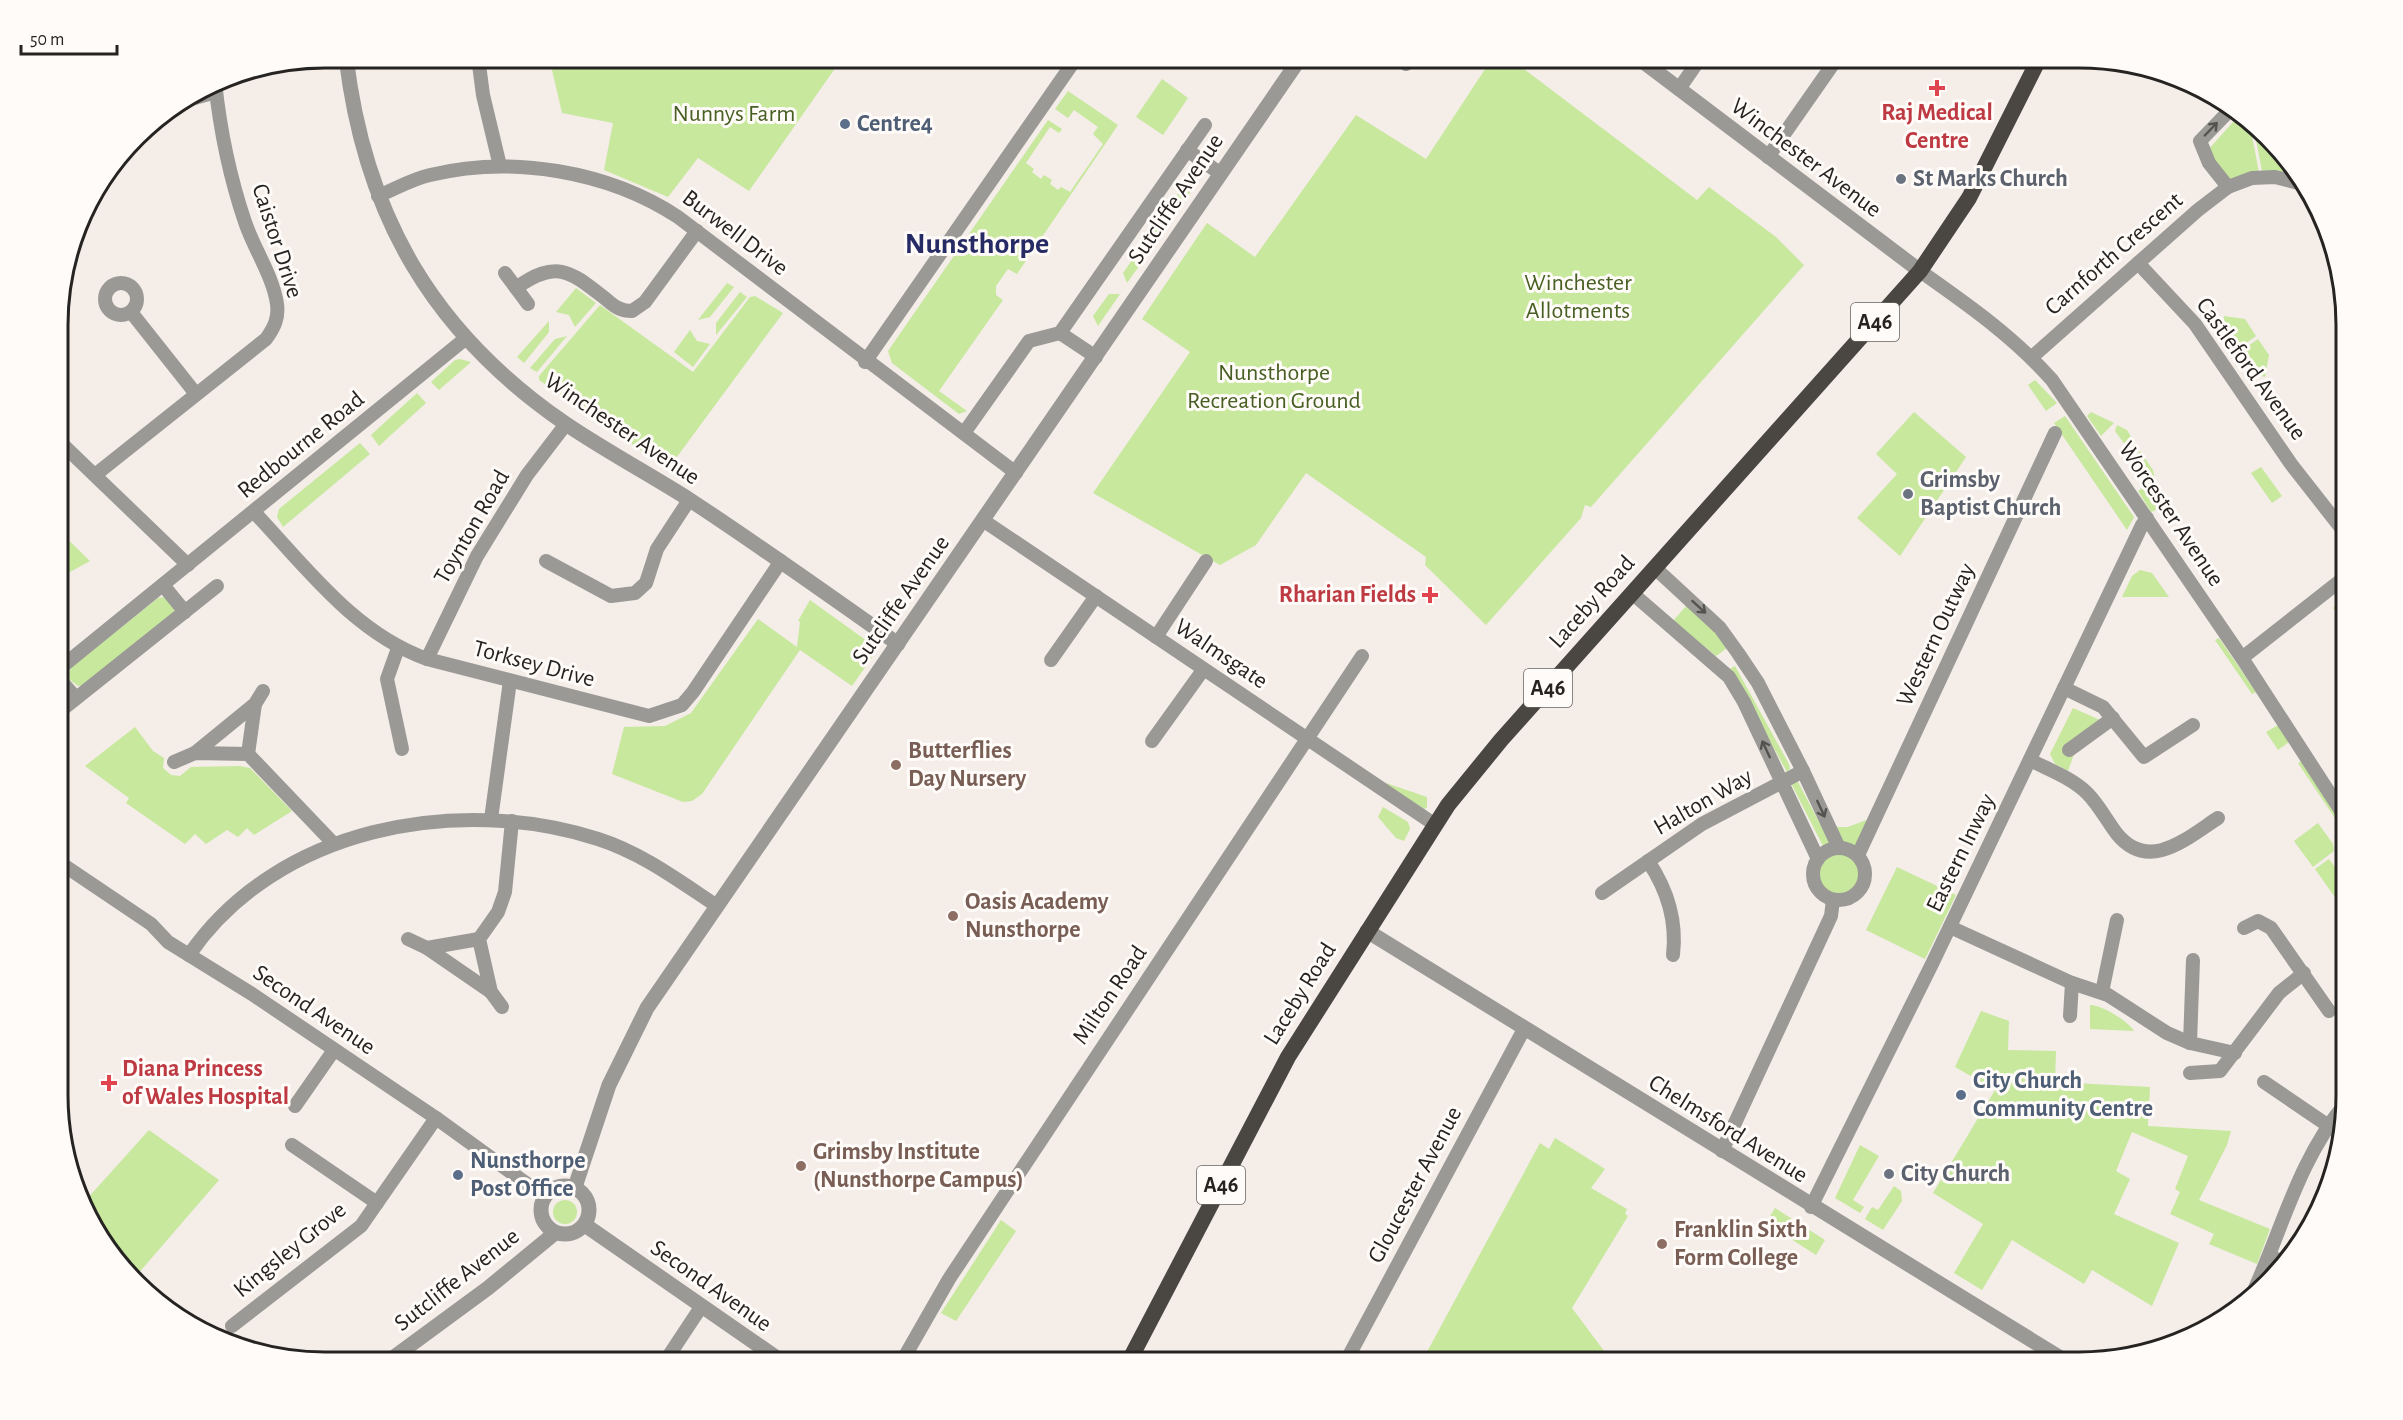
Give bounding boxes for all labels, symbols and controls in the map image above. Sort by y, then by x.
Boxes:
scale bar [21,18,117,56]
text: 50 m [30,31,64,49]
marker: Raj Medical Centre [1928,79,1946,97]
street label: Winchester Avenue [1726,94,1886,222]
place label: Raj Medical Centre [1881,101,1993,153]
park label: Nunnys Farm [673,102,795,126]
place label: Centre4 [857,112,933,136]
marker: Centre4 [838,117,852,131]
one-way arrow [2204,122,2218,137]
street label: Sutcliffe Avenue [1124,130,1228,268]
place label: St Marks Church [1913,167,2068,191]
marker: St Marks Church [1894,172,1908,186]
street label: Caistor Drive [247,181,307,301]
street label: Burwell Drive [678,186,792,280]
street label: Carnforth Crescent [2041,188,2188,320]
district label: Nunsthorpe [905,229,1049,259]
park label: Winchester Allotments [1524,271,1632,323]
street label: Castleford Avenue [2191,293,2311,445]
road number: A46 [1851,303,1899,341]
park label: Nunsthorpe Recreation Ground [1187,361,1361,413]
street label: Winchester Avenue [540,368,704,490]
street label: Redbourne Road [233,387,369,503]
street label: Worcester Avenue [2114,437,2228,591]
street label: Toynton Road [430,466,514,588]
place label: Grimsby Baptist Church [1920,468,2061,520]
marker: Grimsby Baptist Church [1901,487,1915,501]
street label: Sutcliffe Avenue [848,531,954,669]
street label: Laceby Road [1545,551,1639,653]
street label: Western Outway [1892,560,1980,710]
place label: Rharian Fields [1279,583,1416,607]
marker: Rharian Fields [1421,586,1439,604]
one-way arrow [1691,600,1706,614]
street label: Walmsgate [1170,614,1272,694]
street label: Torksey Drive [471,636,597,692]
road number: A46 [1524,669,1572,707]
place label: Butterflies Day Nursery [908,739,1027,791]
one-way arrow [1760,741,1771,759]
marker: Butterflies Day Nursery [889,758,903,772]
street label: Halton Way [1650,764,1756,840]
street label: Eastern Inway [1922,790,2000,916]
one-way arrow [1815,799,1827,817]
place label: Oasis Academy Nunsthorpe [965,890,1109,942]
marker: Oasis Academy Nunsthorpe [946,909,960,923]
street label: Laceby Road [1259,939,1341,1049]
street label: Milton Road [1068,941,1152,1049]
street label: Second Avenue [249,961,379,1059]
place label: Diana Princess of Wales Hospital [122,1057,289,1109]
place label: City Church Community Centre [1973,1069,2153,1121]
street label: Chelmsford Avenue [1644,1070,1812,1188]
marker: Diana Princess of Wales Hospital [100,1074,118,1092]
marker: City Church Community Centre [1954,1088,1968,1102]
street label: Gloucester Avenue [1364,1103,1466,1267]
place label: Grimsby Institute (Nunsthorpe Campus) [813,1140,1024,1192]
place label: Nunsthorpe Post Office [470,1149,585,1201]
marker: Grimsby Institute (Nunsthorpe Campus) [794,1159,808,1173]
place label: City Church [1901,1162,2010,1186]
road number: A46 [1197,1166,1245,1204]
marker: City Church [1882,1167,1896,1181]
marker: Nunsthorpe Post Office [451,1168,465,1182]
street label: Kingsley Grove [229,1198,351,1302]
place label: Franklin Sixth Form College [1674,1218,1808,1270]
street label: Sutcliffe Avenue [390,1224,524,1336]
street label: Second Avenue [646,1236,776,1336]
marker: Franklin Sixth Form College [1655,1237,1669,1251]

